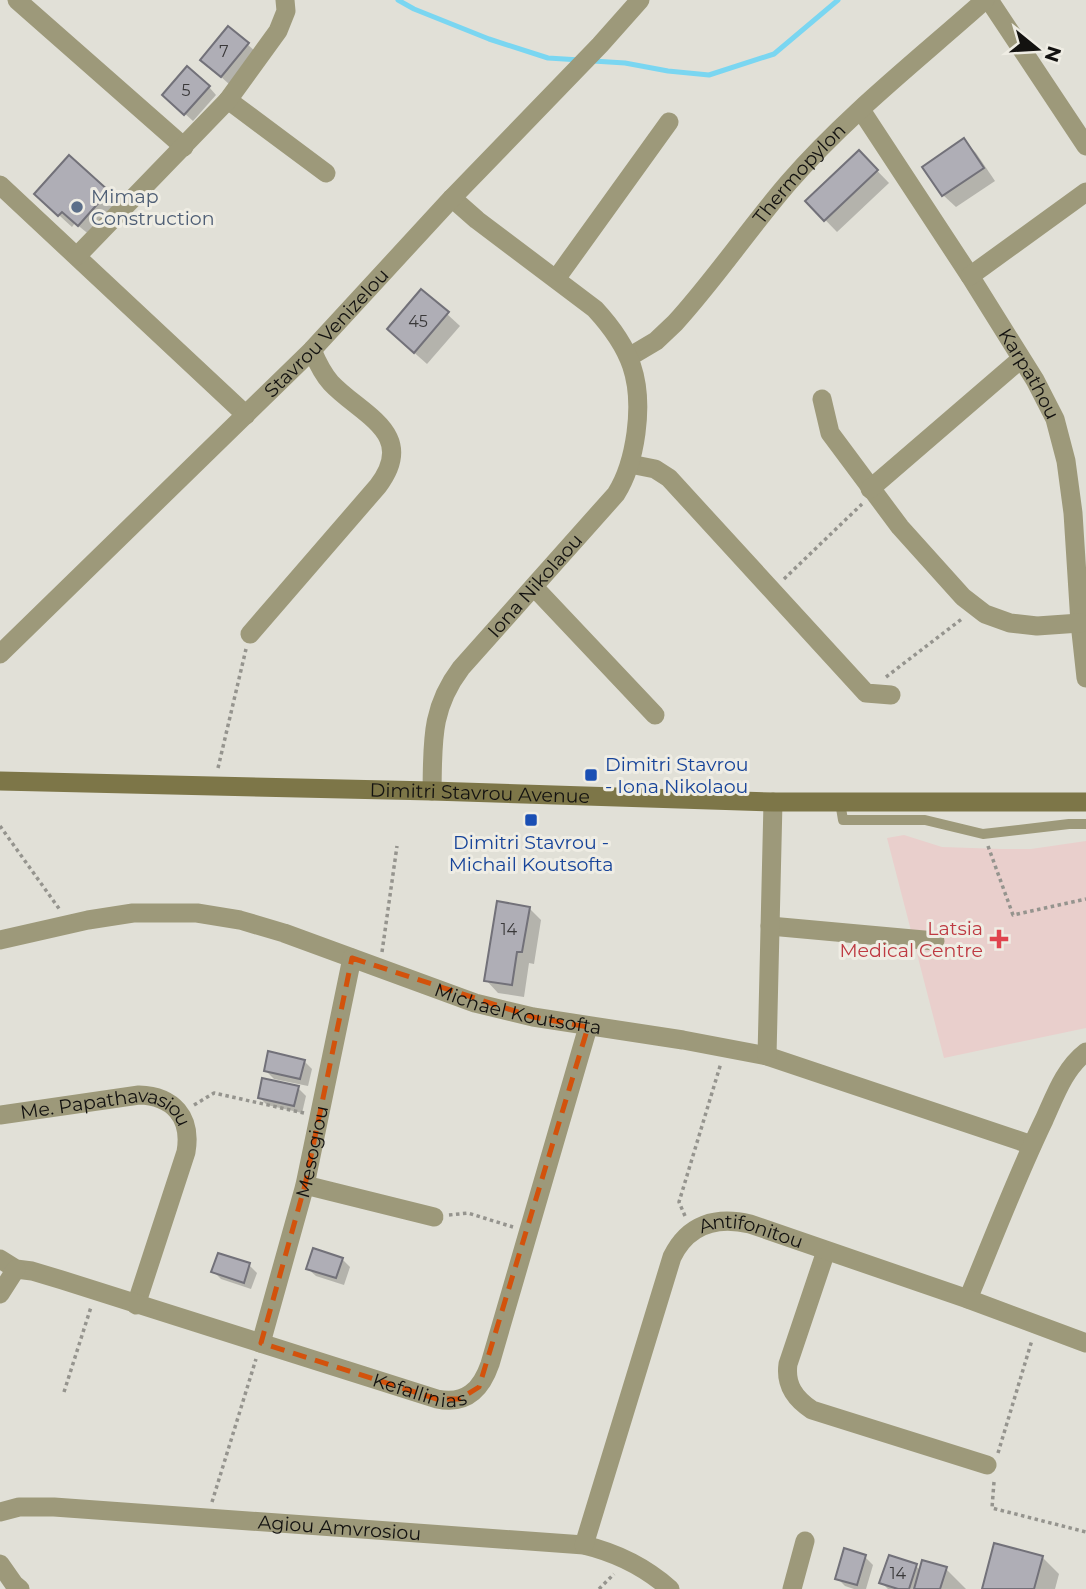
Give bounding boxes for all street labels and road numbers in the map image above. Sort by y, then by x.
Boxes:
street label: Thermopylon [748,119,851,229]
street label: Stavrou Venizelou [259,264,394,402]
street label: Karpathou [994,324,1064,423]
street label: Iona Nikolaou [483,529,587,642]
street label: Dimitri Stavrou Avenue [369,779,590,808]
street label: Michael Koutsofta [431,978,603,1039]
street label: Me. Papathavasiou [19,1084,196,1130]
street label: Mesogiou [291,1104,333,1201]
street label: Antifonitou [696,1210,806,1253]
street label: Kefallinias [370,1368,470,1413]
street label: Agiou Amvrosiou [257,1511,422,1545]

